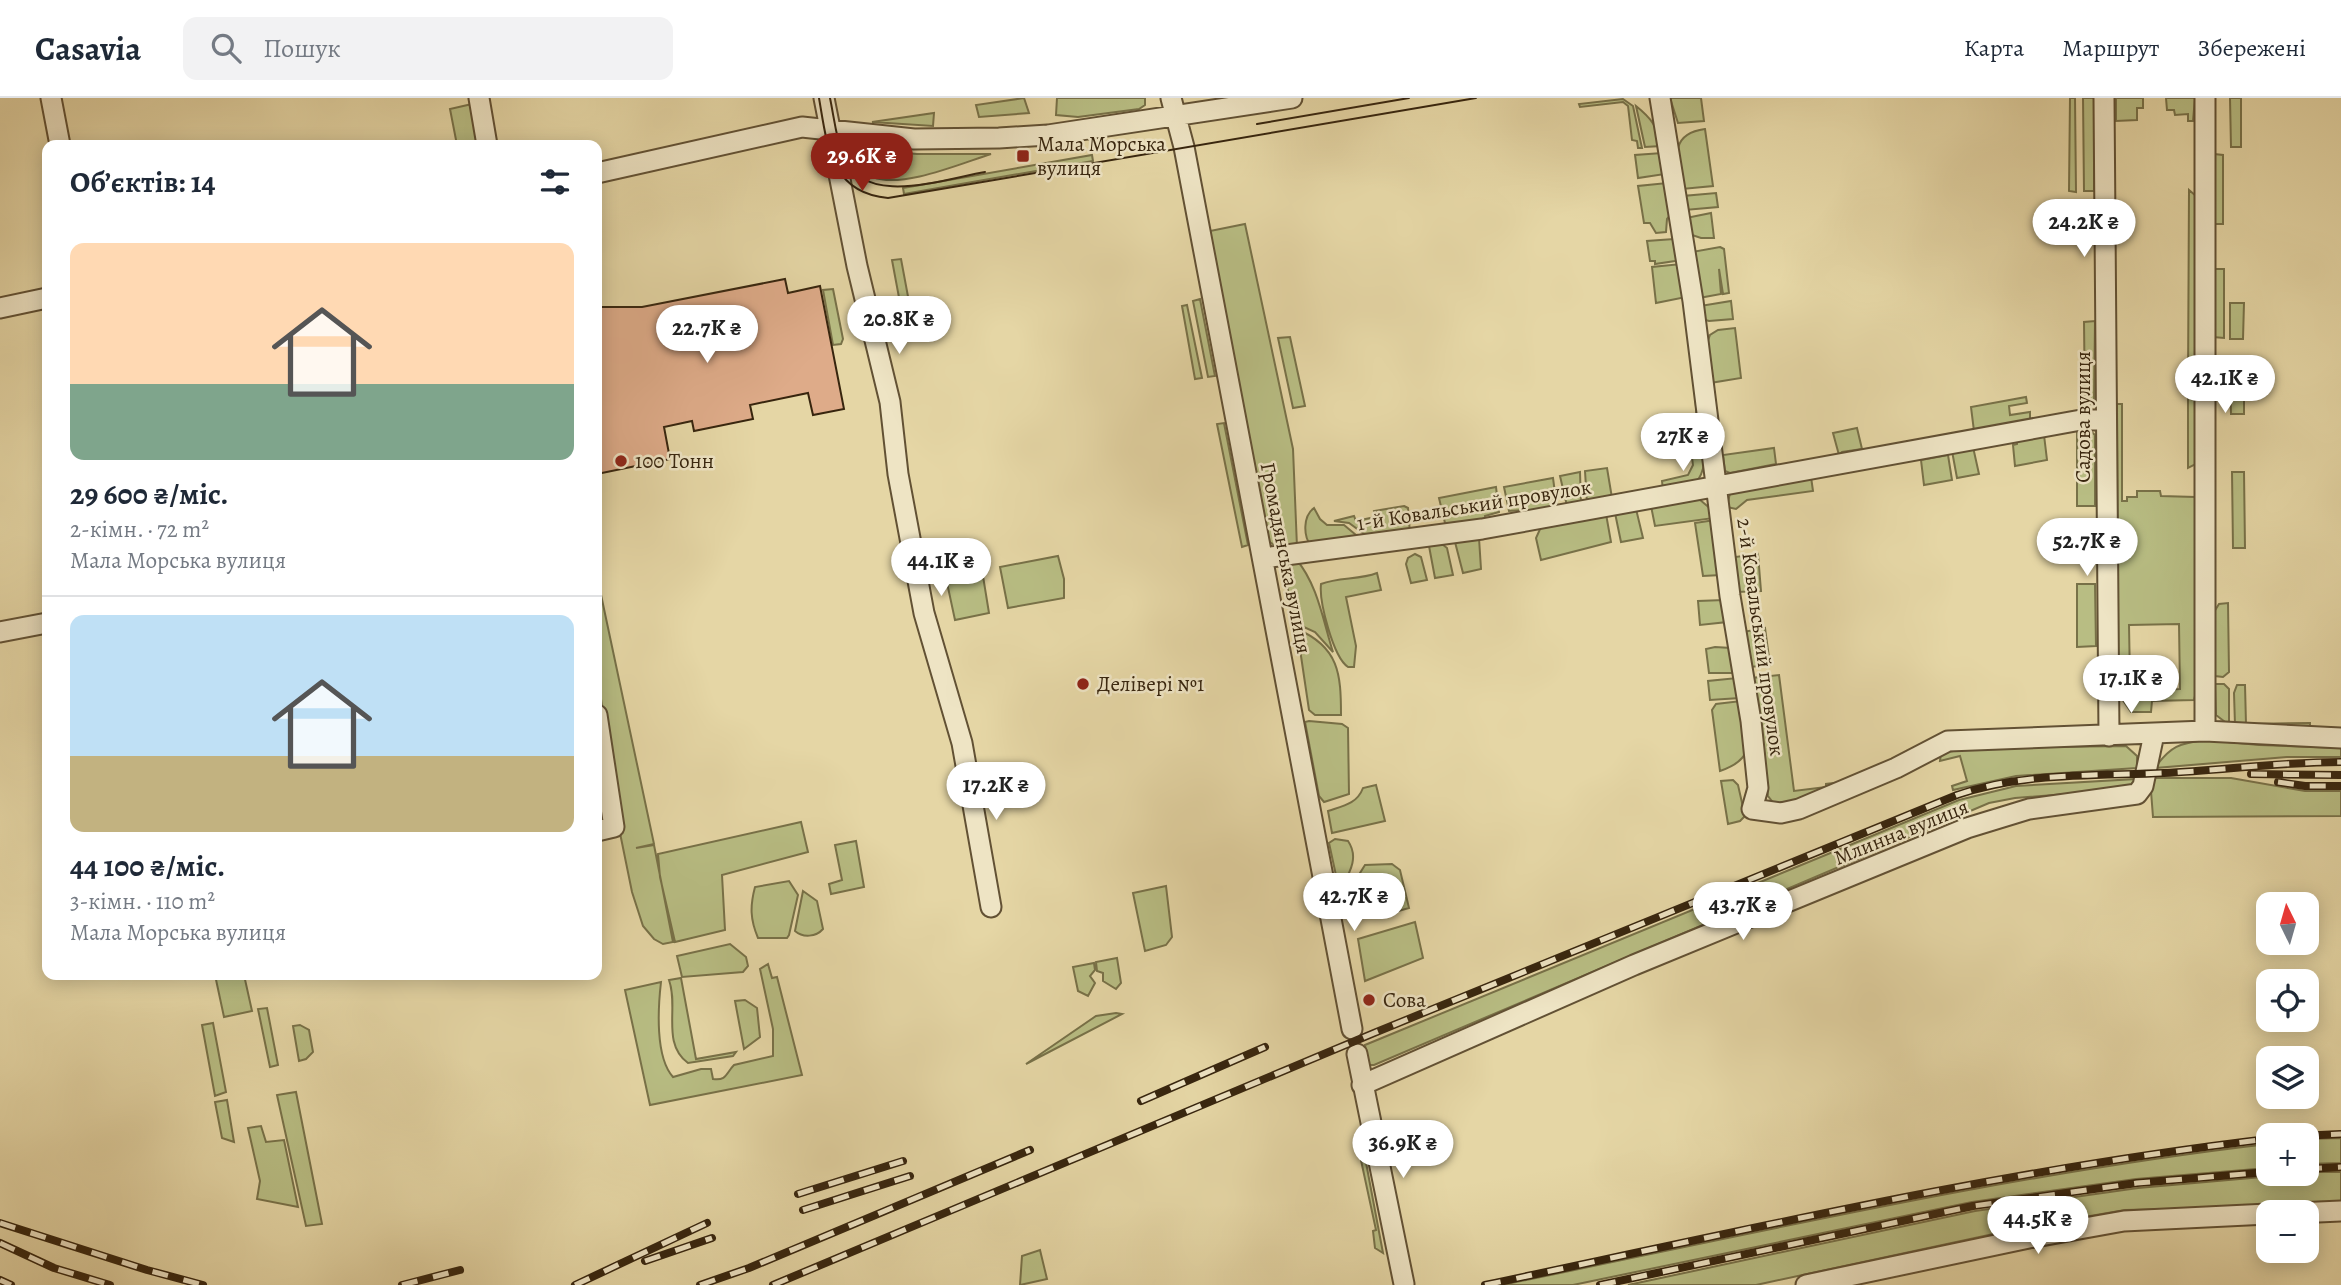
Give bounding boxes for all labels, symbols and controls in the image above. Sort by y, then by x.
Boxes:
search box [183,17,673,80]
text: Casavia [35,26,141,71]
icon: search [207,29,245,67]
text: Пошук [263,31,341,66]
text: Карта [1964,32,2024,64]
text: Маршрут [2062,32,2159,64]
text: Збережені [2197,32,2306,64]
place label: Мала Морська вулиця [1037,130,1166,182]
pin: 29.6K ₴ [797,134,927,193]
text: 29.6K ₴ [827,140,897,171]
marker: Мала Морська вулиця [1015,148,1031,164]
text: Об’єктів: 14 [70,162,216,202]
icon: filters [536,163,574,201]
pin: 24.2K ₴ [2019,200,2149,259]
text: 24.2K ₴ [2049,206,2119,237]
icon: home [259,289,385,415]
pin: 20.8K ₴ [834,296,964,356]
text: 20.8K ₴ [863,303,935,334]
pin: 22.7K ₴ [642,306,772,365]
text: 22.7K ₴ [672,312,742,343]
street label: Садова вулиця [2069,351,2097,483]
pin: 42.1K ₴ [2160,356,2290,415]
text: 42.1K ₴ [2191,362,2259,393]
pin: 27K ₴ [1634,414,1732,473]
text: 27K ₴ [1657,420,1709,451]
place label: 100 Тонн [635,447,714,475]
marker: 100 Тонн [613,453,629,469]
street label: Громадянська вулиця [1254,460,1318,656]
street label: 1-й Ковальський провулок [1355,473,1593,537]
text: 29 600 ₴/міс. [70,474,229,514]
text: 2-кімн. · 72 m² [70,514,209,545]
street label: 2-й Ковальський провулок [1730,516,1792,758]
pin: 52.7K ₴ [2022,518,2152,578]
text: 52.7K ₴ [2053,525,2121,556]
pin: 44.1K ₴ [876,538,1006,598]
text: Мала Морська вулиця [70,545,286,576]
text: 44.1K ₴ [907,545,975,576]
pin: 17.1K ₴ [2066,656,2196,715]
icon: home [259,661,385,787]
text: 17.1K ₴ [2099,662,2163,693]
place label: Делівері №1 [1097,670,1204,698]
marker: Делівері №1 [1075,676,1091,692]
pin: 17.2K ₴ [931,762,1061,822]
text: 17.2K ₴ [963,769,1029,800]
street label: Млинна вулиця [1830,792,1972,872]
text: 44 100 ₴/міс. [70,846,225,886]
pin: 42.7K ₴ [1289,874,1419,933]
text: 42.7K ₴ [1319,880,1389,911]
pin: 43.7K ₴ [1678,882,1808,942]
text: 3-кімн. · 110 m² [70,886,215,917]
text: 43.7K ₴ [1709,889,1777,920]
north arrow [2256,892,2319,956]
map controls [2256,892,2319,1263]
text: Мала Морська вулиця [70,917,286,948]
button: locate [2256,969,2319,1032]
place label: Сова [1383,986,1426,1014]
marker: Сова [1361,992,1377,1008]
button: layers [2256,1046,2319,1109]
pin: 36.9K ₴ [1338,1121,1468,1180]
button: + [2256,1123,2319,1186]
text: 36.9K ₴ [1368,1127,1438,1158]
pin: 44.5K ₴ [1973,1196,2103,1256]
button: − [2256,1200,2319,1263]
text: 44.5K ₴ [2003,1203,2073,1234]

